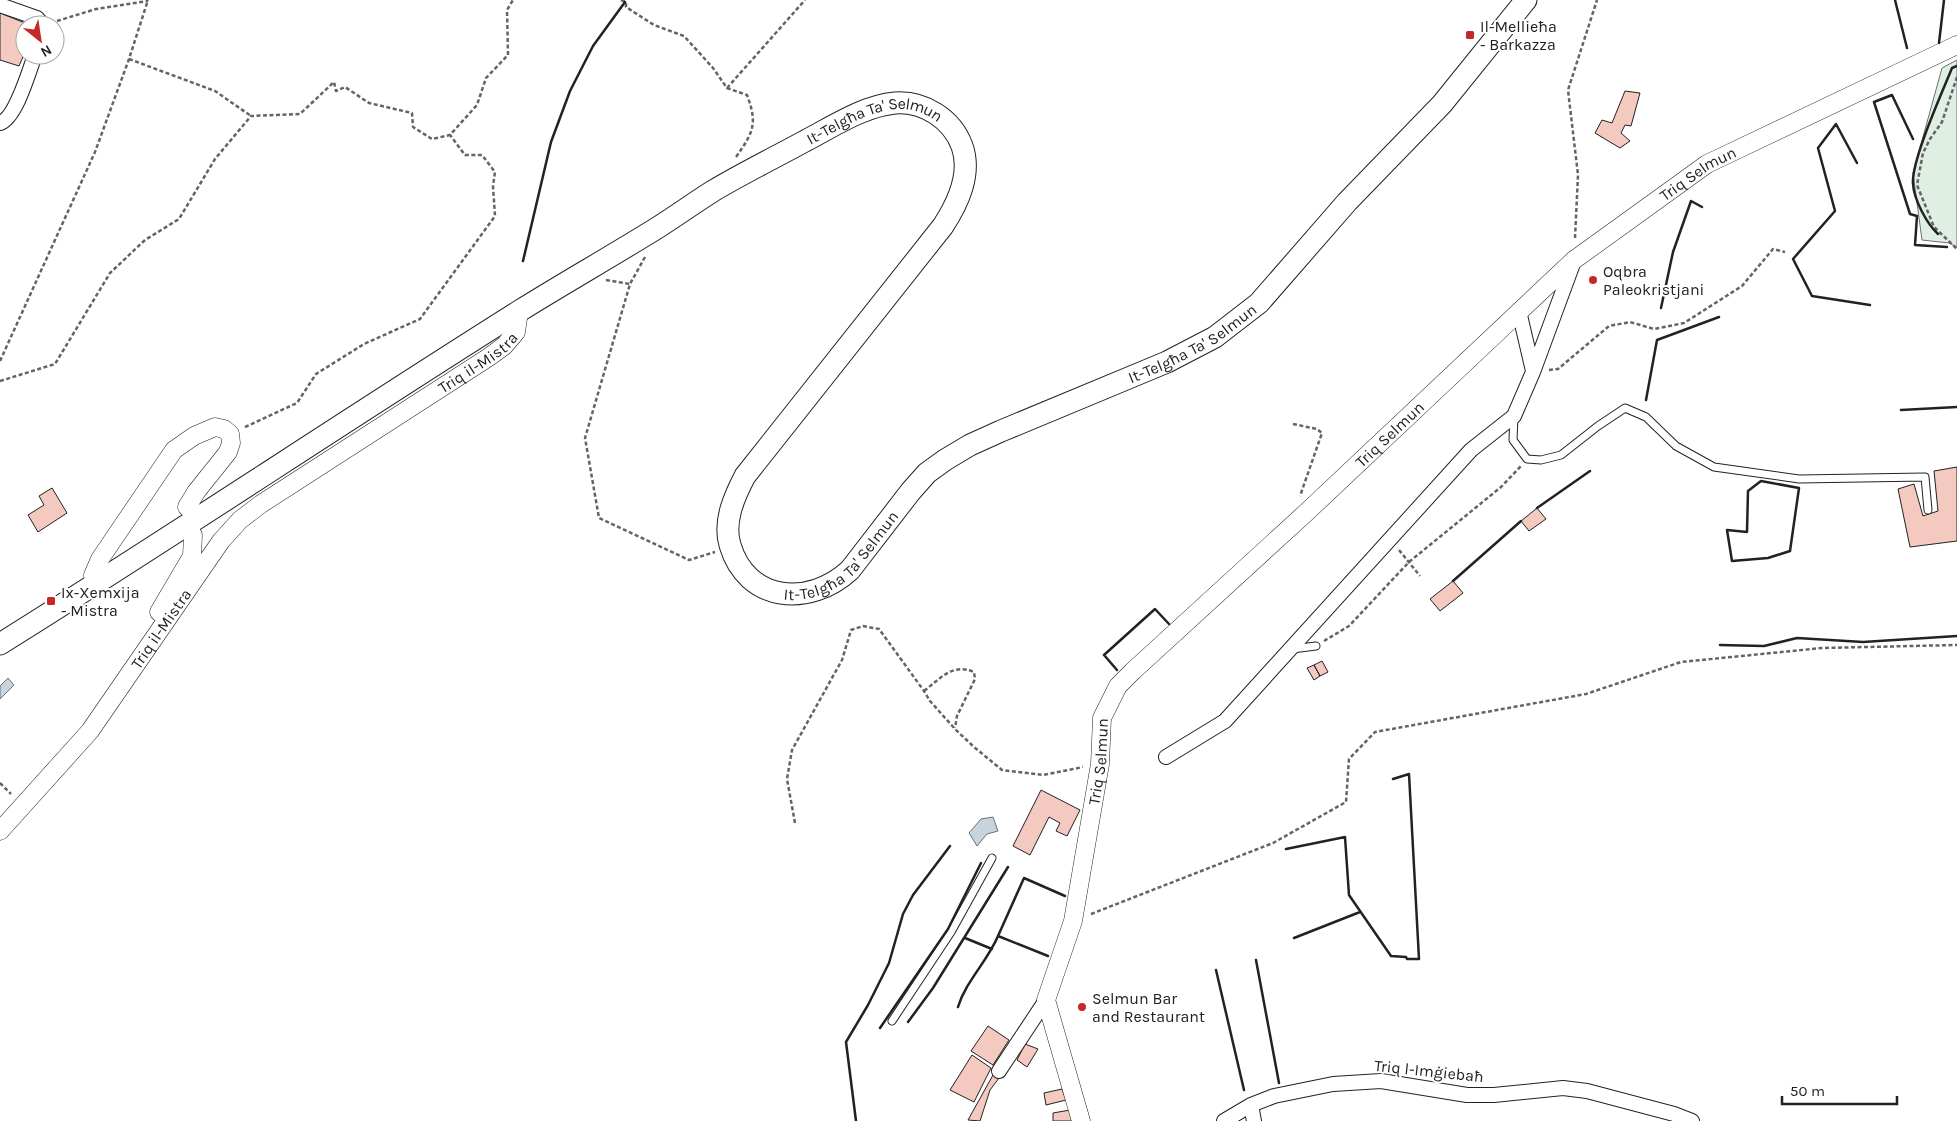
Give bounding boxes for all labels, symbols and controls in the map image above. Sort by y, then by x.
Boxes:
north arrow [15,15,65,65]
place label: Il-Mellieħa - Barkazza [1480,17,1557,54]
marker: Il-Mellieħa - Barkazza [1464,29,1476,41]
text: N [38,41,55,61]
street label: It-Telgħa Ta' Selmun [803,93,947,148]
street label: Triq Selmun [1656,142,1739,205]
place label: Oqbra Paleokristjani [1603,262,1704,299]
marker: Oqbra Paleokristjani [1587,274,1599,286]
street label: It-Telgħa Ta' Selmun [1125,299,1260,387]
street label: Triq il-Mistra [434,328,521,397]
street label: Triq Selmun [1351,397,1428,471]
street label: It-Telgħa Ta' Selmun [783,507,902,603]
place label: Ix-Xemxija - Mistra [61,583,139,620]
street label: Triq il-Mistra [126,585,195,672]
marker: Ix-Xemxija - Mistra [45,595,57,607]
street label: Triq Selmun [1084,718,1111,806]
place label: Selmun Bar and Restaurant [1092,989,1205,1026]
marker: Selmun Bar and Restaurant [1076,1001,1088,1013]
street label: Triq l-Imġiebaħ [1373,1056,1485,1086]
scale bar [1782,1074,1897,1106]
text: 50 m [1790,1082,1825,1100]

